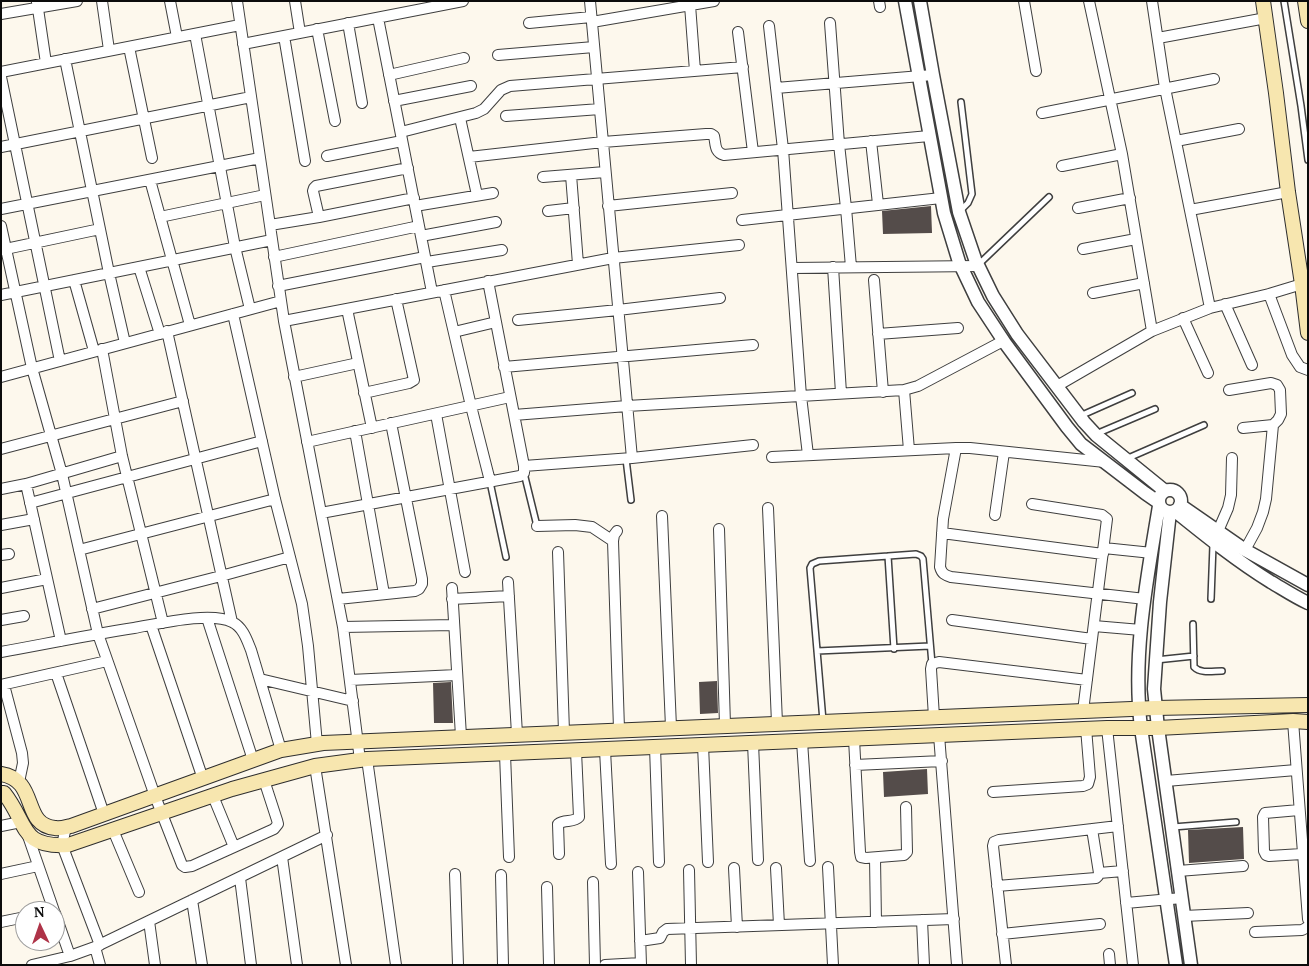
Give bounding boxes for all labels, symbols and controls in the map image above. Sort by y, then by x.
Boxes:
north arrow [15,901,65,951]
text: N [33,902,45,921]

